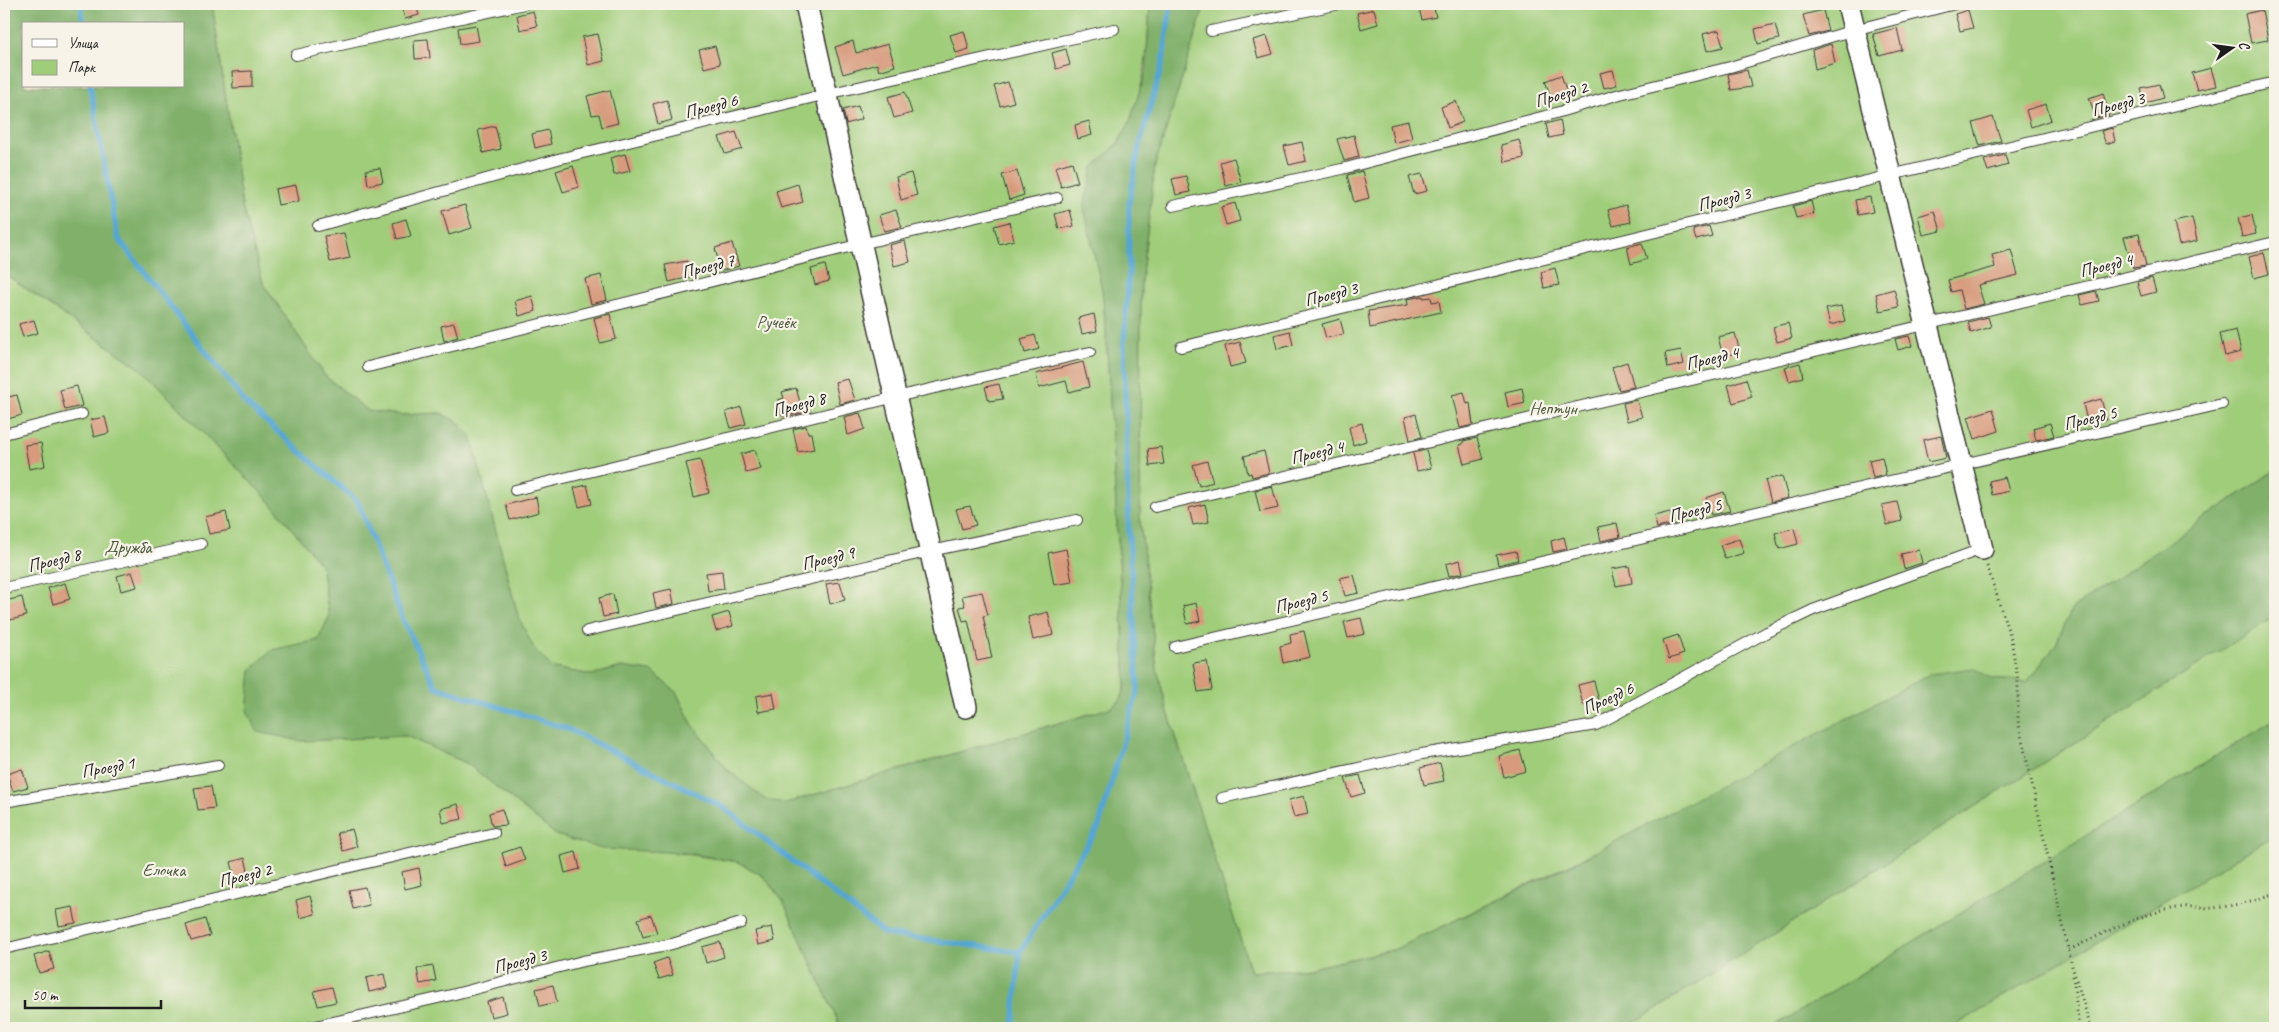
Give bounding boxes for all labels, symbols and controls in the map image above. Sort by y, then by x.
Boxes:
legend [22,22,185,88]
north arrow [2206,22,2256,72]
text: Улица [68,34,99,53]
text: С [2235,40,2254,52]
text: Парк [68,58,96,77]
street label: Проезд 2 [1532,75,1592,113]
street label: Проезд 3 [2089,86,2149,122]
street label: Проезд 6 [682,89,741,124]
street label: Проезд 3 [1695,181,1755,217]
street label: Проезд 4 [2077,248,2137,283]
street label: Проезд 7 [679,249,738,284]
street label: Проезд 3 [1302,276,1362,312]
park label: Ручеёк [757,311,798,333]
street label: Проезд 4 [1683,341,1743,376]
street label: Проезд 8 [770,386,830,422]
park label: Нептун [1529,397,1578,419]
street label: Проезд 5 [2061,401,2120,436]
street label: Проезд 4 [1288,435,1348,470]
street label: Проезд 5 [1666,493,1725,528]
park label: Дружба [104,536,153,558]
street label: Проезд 9 [799,541,859,576]
street label: Проезд 8 [25,543,85,578]
street label: Проезд 5 [1272,584,1331,619]
street label: Проезд 6 [1579,677,1638,720]
street label: Проезд 1 [80,751,137,783]
street label: Проезд 2 [216,858,276,893]
park label: Елочка [143,859,187,881]
street label: Проезд 3 [491,943,551,979]
scale bar [25,977,161,1009]
text: 50 m [32,986,59,1005]

